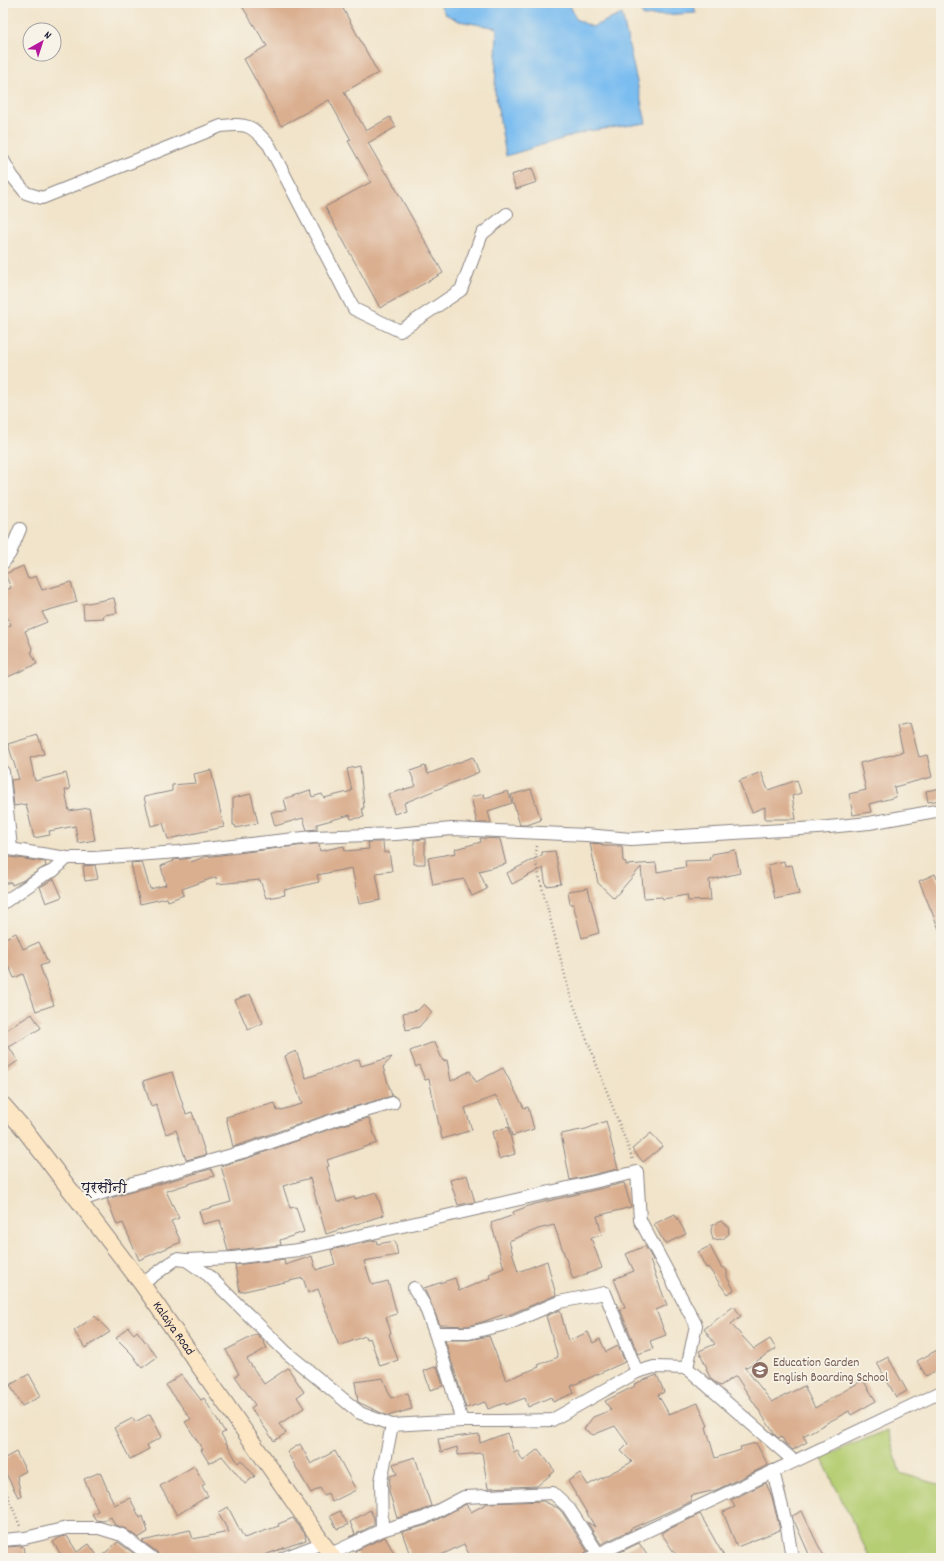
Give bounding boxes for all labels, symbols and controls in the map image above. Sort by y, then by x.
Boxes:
north arrow [22,22,62,62]
text: N [40,28,55,44]
district label: प्रसौनी [80,1178,127,1200]
street label: Kalaiya Road [147,1298,199,1360]
place label: Education Garden English Boarding School [773,1354,888,1388]
school or university icon: Education Garden English Boarding School [750,1360,770,1380]

